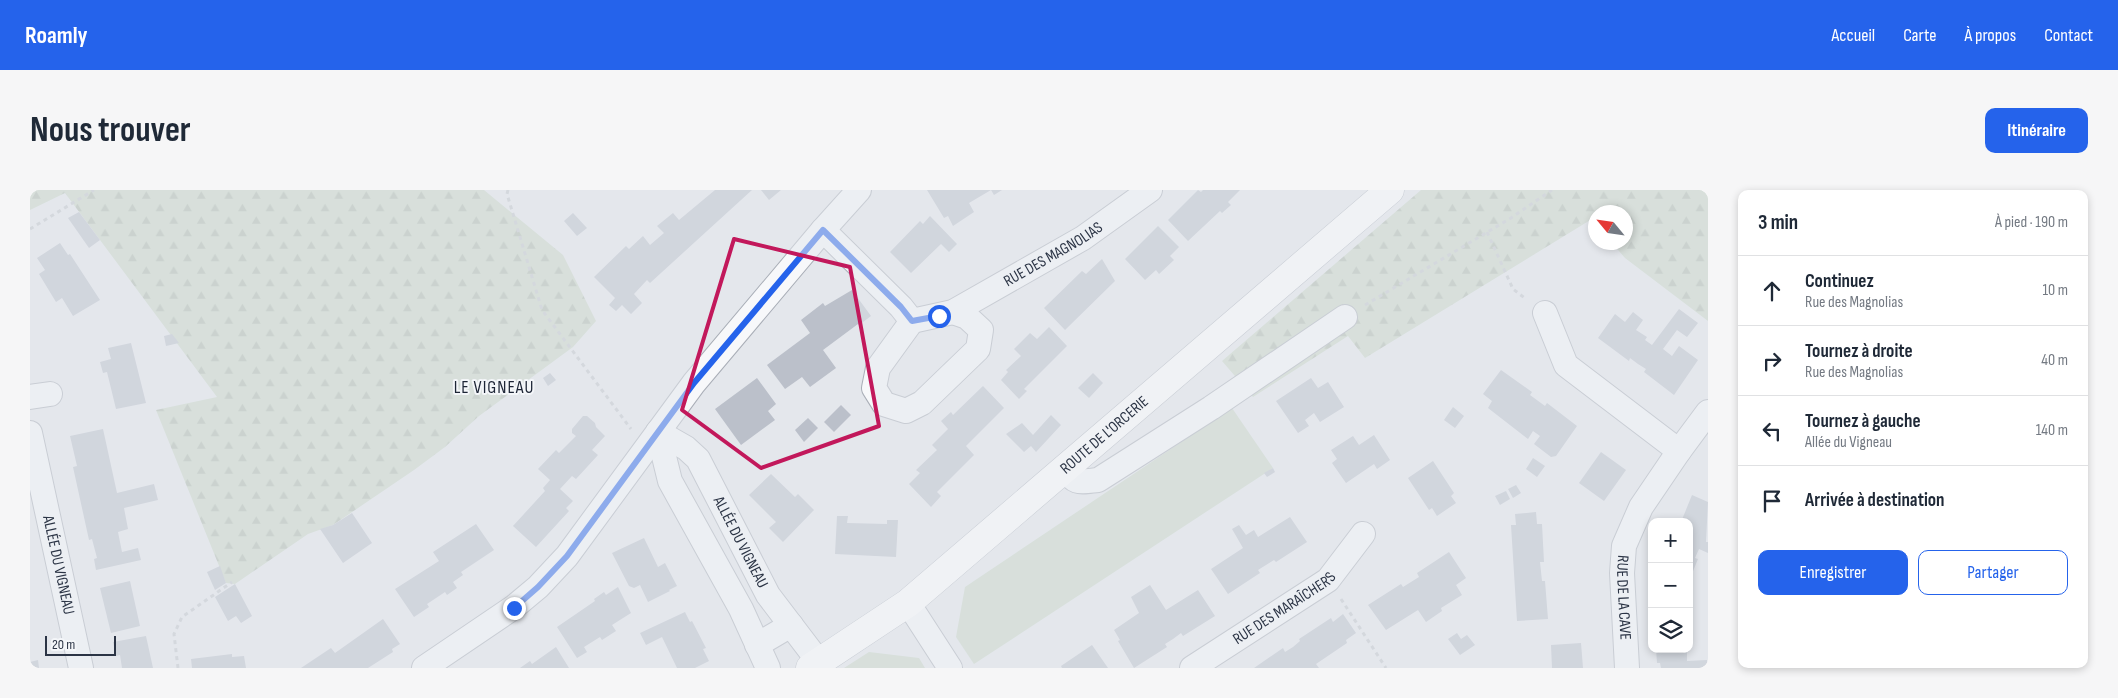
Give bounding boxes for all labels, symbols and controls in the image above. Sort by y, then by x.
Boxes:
text: Roamly [25,21,88,50]
text: Accueil [1831,25,1875,46]
text: Carte [1903,25,1936,46]
text: À propos [1964,25,2016,46]
text: Contact [2044,25,2093,46]
button: Itinéraire [1985,108,2088,153]
text: Nous trouver [30,109,191,152]
north arrow [1588,205,1633,250]
text: 3 min [1758,210,1798,235]
text: À pied · 190 m [1995,213,2068,232]
street label: RUE DES MAGNOLIAS [1000,218,1106,291]
text: Continuez [1805,270,1874,293]
icon: ahead [1758,277,1786,305]
text: 10 m [2042,281,2068,300]
text: Rue des Magnolias [1805,293,1903,312]
route start [928,305,951,328]
text: Tournez à droite [1805,340,1913,363]
icon: right [1758,347,1786,375]
text: 40 m [2041,351,2068,370]
text: Rue des Magnolias [1805,363,1903,382]
district label: LE VIGNEAU [454,377,534,398]
street label: ROUTE DE L'ORCERIE [1056,392,1152,478]
text: Tournez à gauche [1805,410,1921,433]
icon: left [1758,417,1786,445]
text: 140 m [2036,421,2068,440]
text: Allée du Vigneau [1805,433,1892,452]
icon: arrive [1758,487,1786,515]
text: Arrivée à destination [1805,489,1945,512]
street label: ALLÉE DU VIGNEAU [709,492,772,591]
street label: ALLÉE DU VIGNEAU [38,513,79,616]
map controls [1648,518,1693,653]
button: + [1648,518,1693,563]
button: Enregistrer [1758,550,1908,595]
button: Partager [1918,550,2068,595]
street label: RUE DE LA CAVE [1612,555,1635,640]
button: − [1648,563,1693,608]
street label: RUE DES MARAÎCHERS [1229,568,1340,648]
route end [503,597,526,620]
button: layers [1648,608,1693,653]
scale bar [45,633,116,656]
text: 20 m [52,636,75,653]

